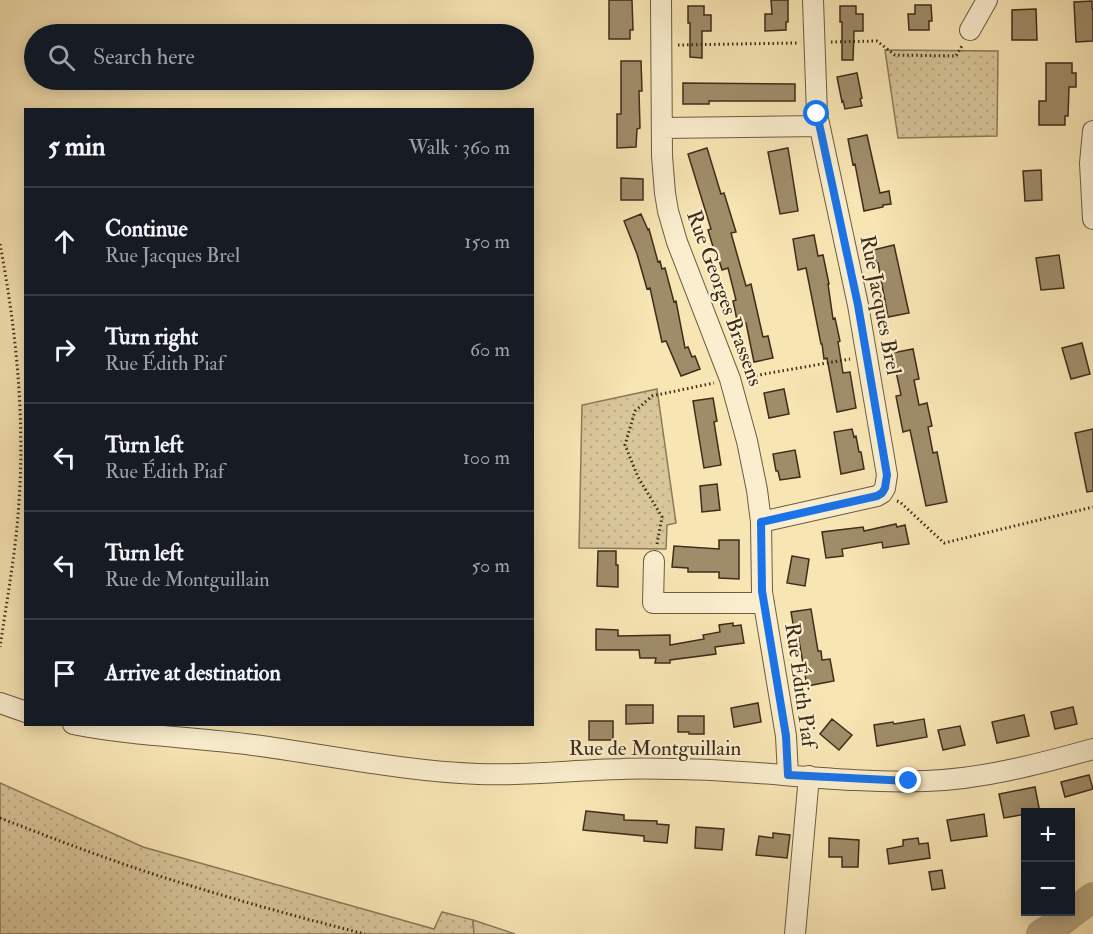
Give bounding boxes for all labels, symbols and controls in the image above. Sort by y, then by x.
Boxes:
search box [24,24,534,90]
icon: search [45,41,78,74]
text: Search here [93,43,195,71]
route start [803,100,829,126]
text: 5 min [48,131,105,163]
text: Walk · 360 m [408,135,510,160]
street label: Rue Georges Brassens [680,207,769,390]
text: Continue [105,215,188,243]
icon: ahead [48,225,81,258]
text: 150 m [464,229,510,254]
street label: Rue Jacques Brel [854,233,907,378]
text: Rue Jacques Brel [105,243,240,268]
text: Turn right [105,323,198,351]
icon: right [48,333,81,366]
text: 60 m [470,337,510,362]
text: Rue Édith Piaf [105,351,224,376]
text: Turn left [105,431,184,459]
icon: left [48,441,81,474]
text: 100 m [463,445,510,470]
text: Rue Édith Piaf [105,459,224,484]
text: Turn left [105,539,184,567]
icon: left [48,549,81,582]
text: 50 m [471,553,510,578]
text: Rue de Montguillain [105,567,270,592]
street label: Rue Édith Piaf [778,621,823,752]
icon: arrive [48,657,81,690]
text: Arrive at destination [105,659,281,687]
street label: Rue de Montguillain [569,735,742,762]
route end [895,767,921,793]
map controls [1021,808,1075,916]
button: + [1021,808,1075,862]
button: − [1021,862,1075,916]

